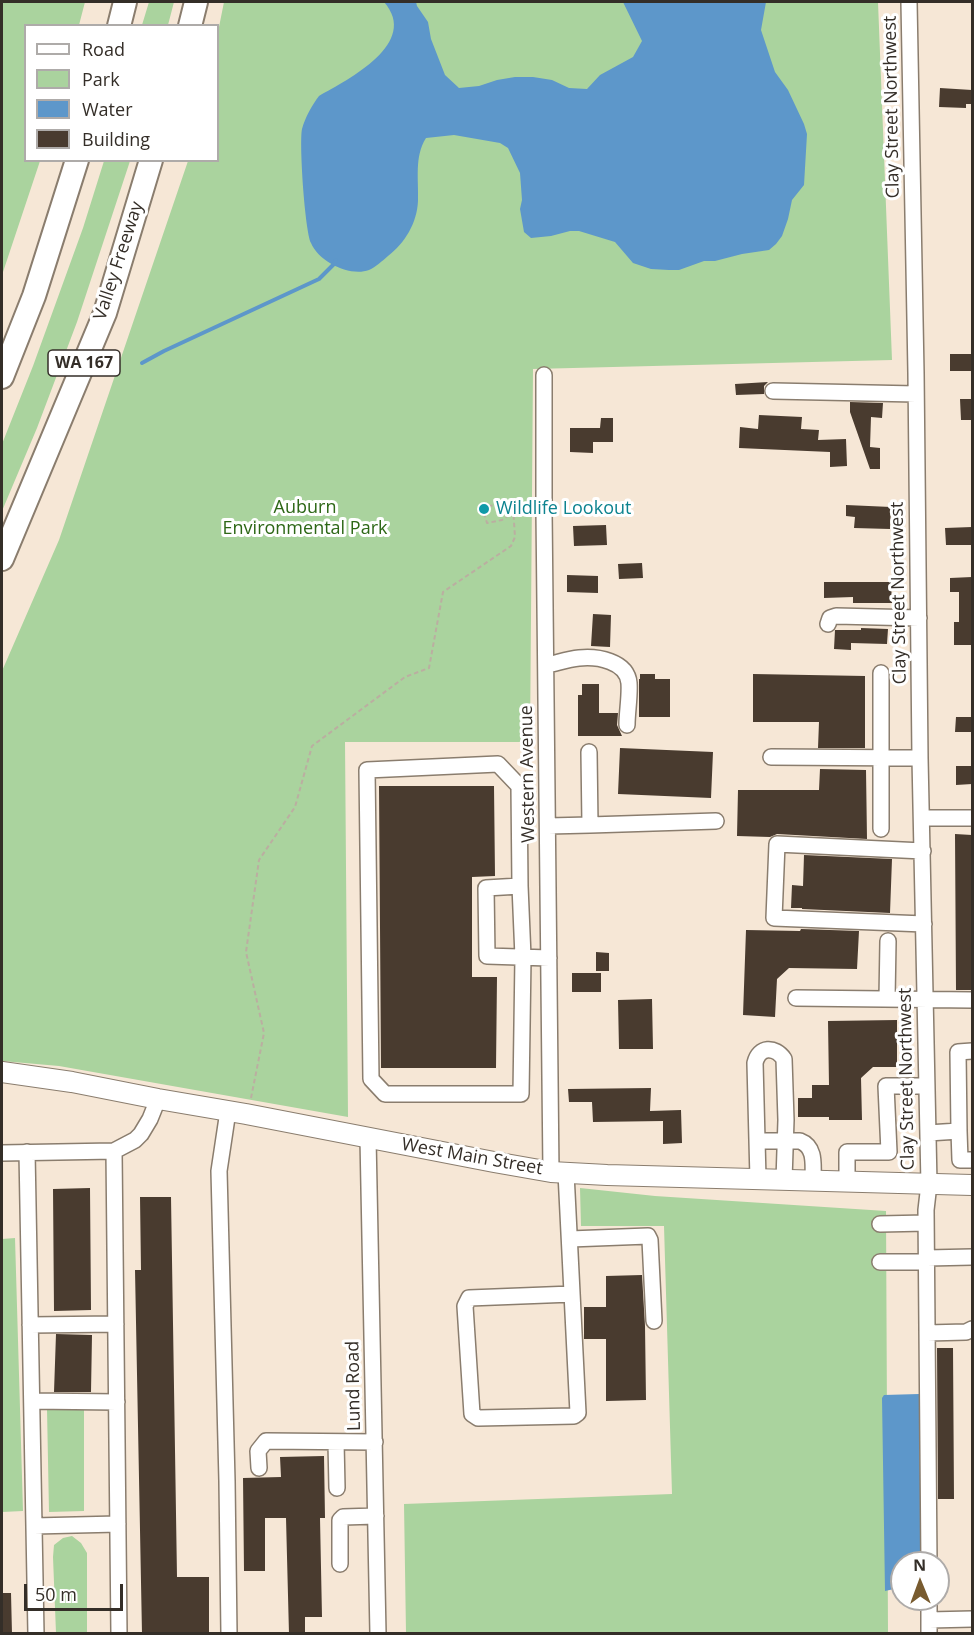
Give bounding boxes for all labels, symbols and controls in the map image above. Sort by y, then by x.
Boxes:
street label: Clay Street Northwest [880,15,904,199]
legend [24,24,219,162]
text: Road [82,37,125,61]
text: Park [82,67,120,91]
text: Water [82,97,133,121]
text: Building [82,127,150,151]
street label: Valley Freeway [90,199,148,323]
road number: WA 167 [48,350,120,376]
park label: Auburn Environmental Park [223,497,387,540]
place label: Wildlife Lookout [496,498,631,520]
street label: Clay Street Northwest [887,501,911,685]
marker: Wildlife Lookout [477,502,491,516]
street label: Western Avenue [516,705,540,843]
street label: Clay Street Northwest [895,987,919,1171]
street label: West Main Street [400,1134,544,1180]
street label: Lund Road [342,1341,366,1431]
north arrow [890,1551,950,1611]
text: N [913,1554,926,1576]
scale bar [27,1572,126,1610]
text: 50 m [35,1582,77,1606]

